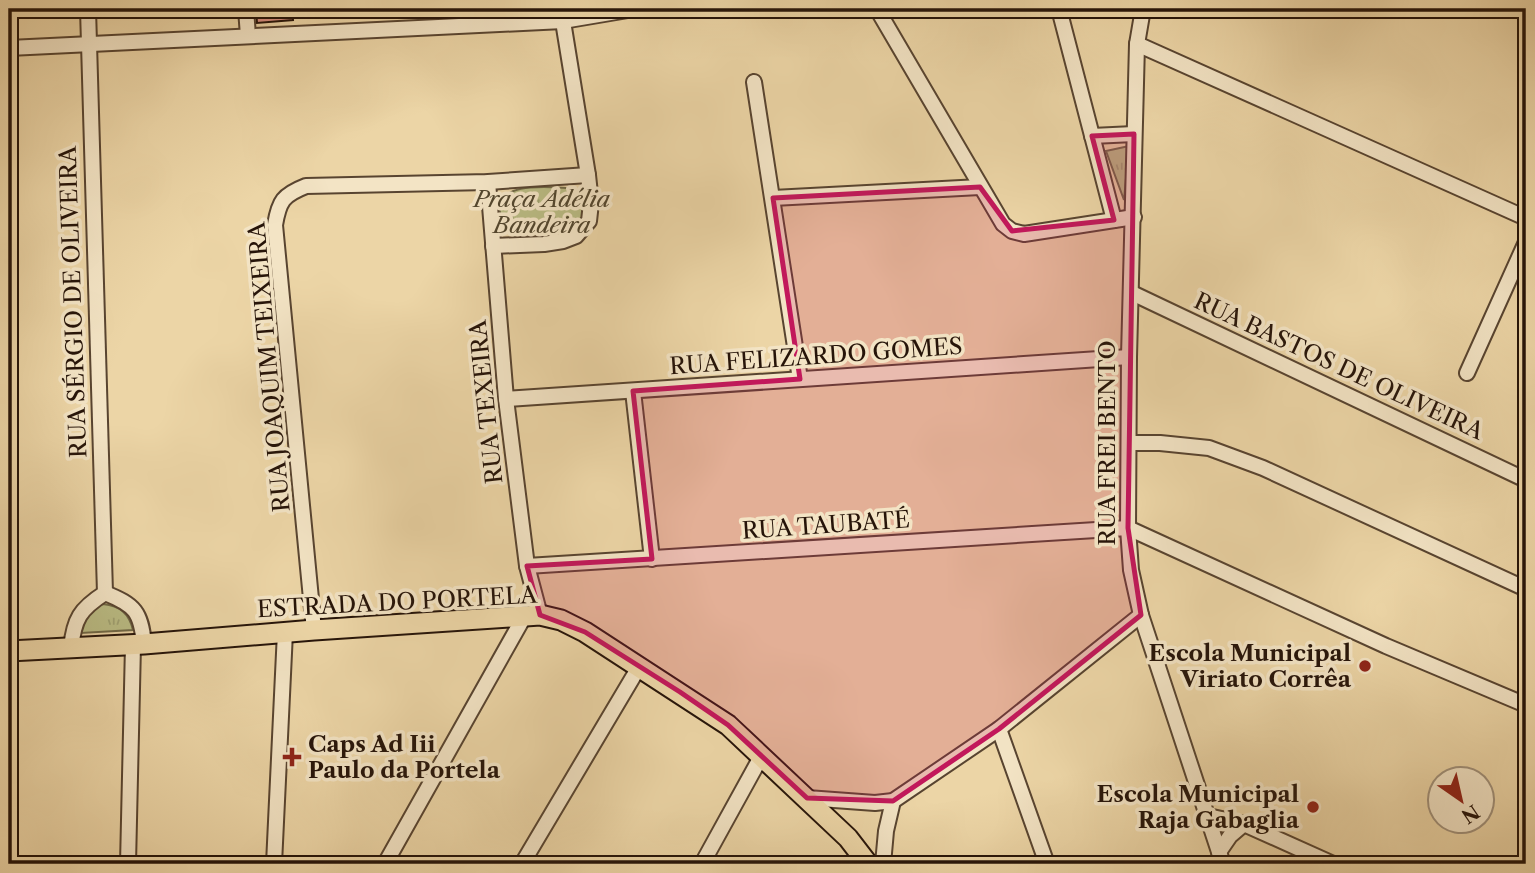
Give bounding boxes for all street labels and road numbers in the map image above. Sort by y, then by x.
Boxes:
street label: RUA SÉRGIO DE OLIVEIRA [54,145,92,458]
street label: RUA JOAQUIM TEIXEIRA [242,220,296,513]
street label: RUA BASTOS DE OLIVEIRA [1190,286,1489,446]
street label: RUA TEXEIRA [463,318,509,485]
street label: RUA FELIZARDO GOMES [668,332,964,380]
street label: RUA FREI BENTO [1093,340,1121,546]
street label: RUA TAUBATÉ [741,505,911,545]
street label: ESTRADA DO PORTELA [256,581,539,623]

